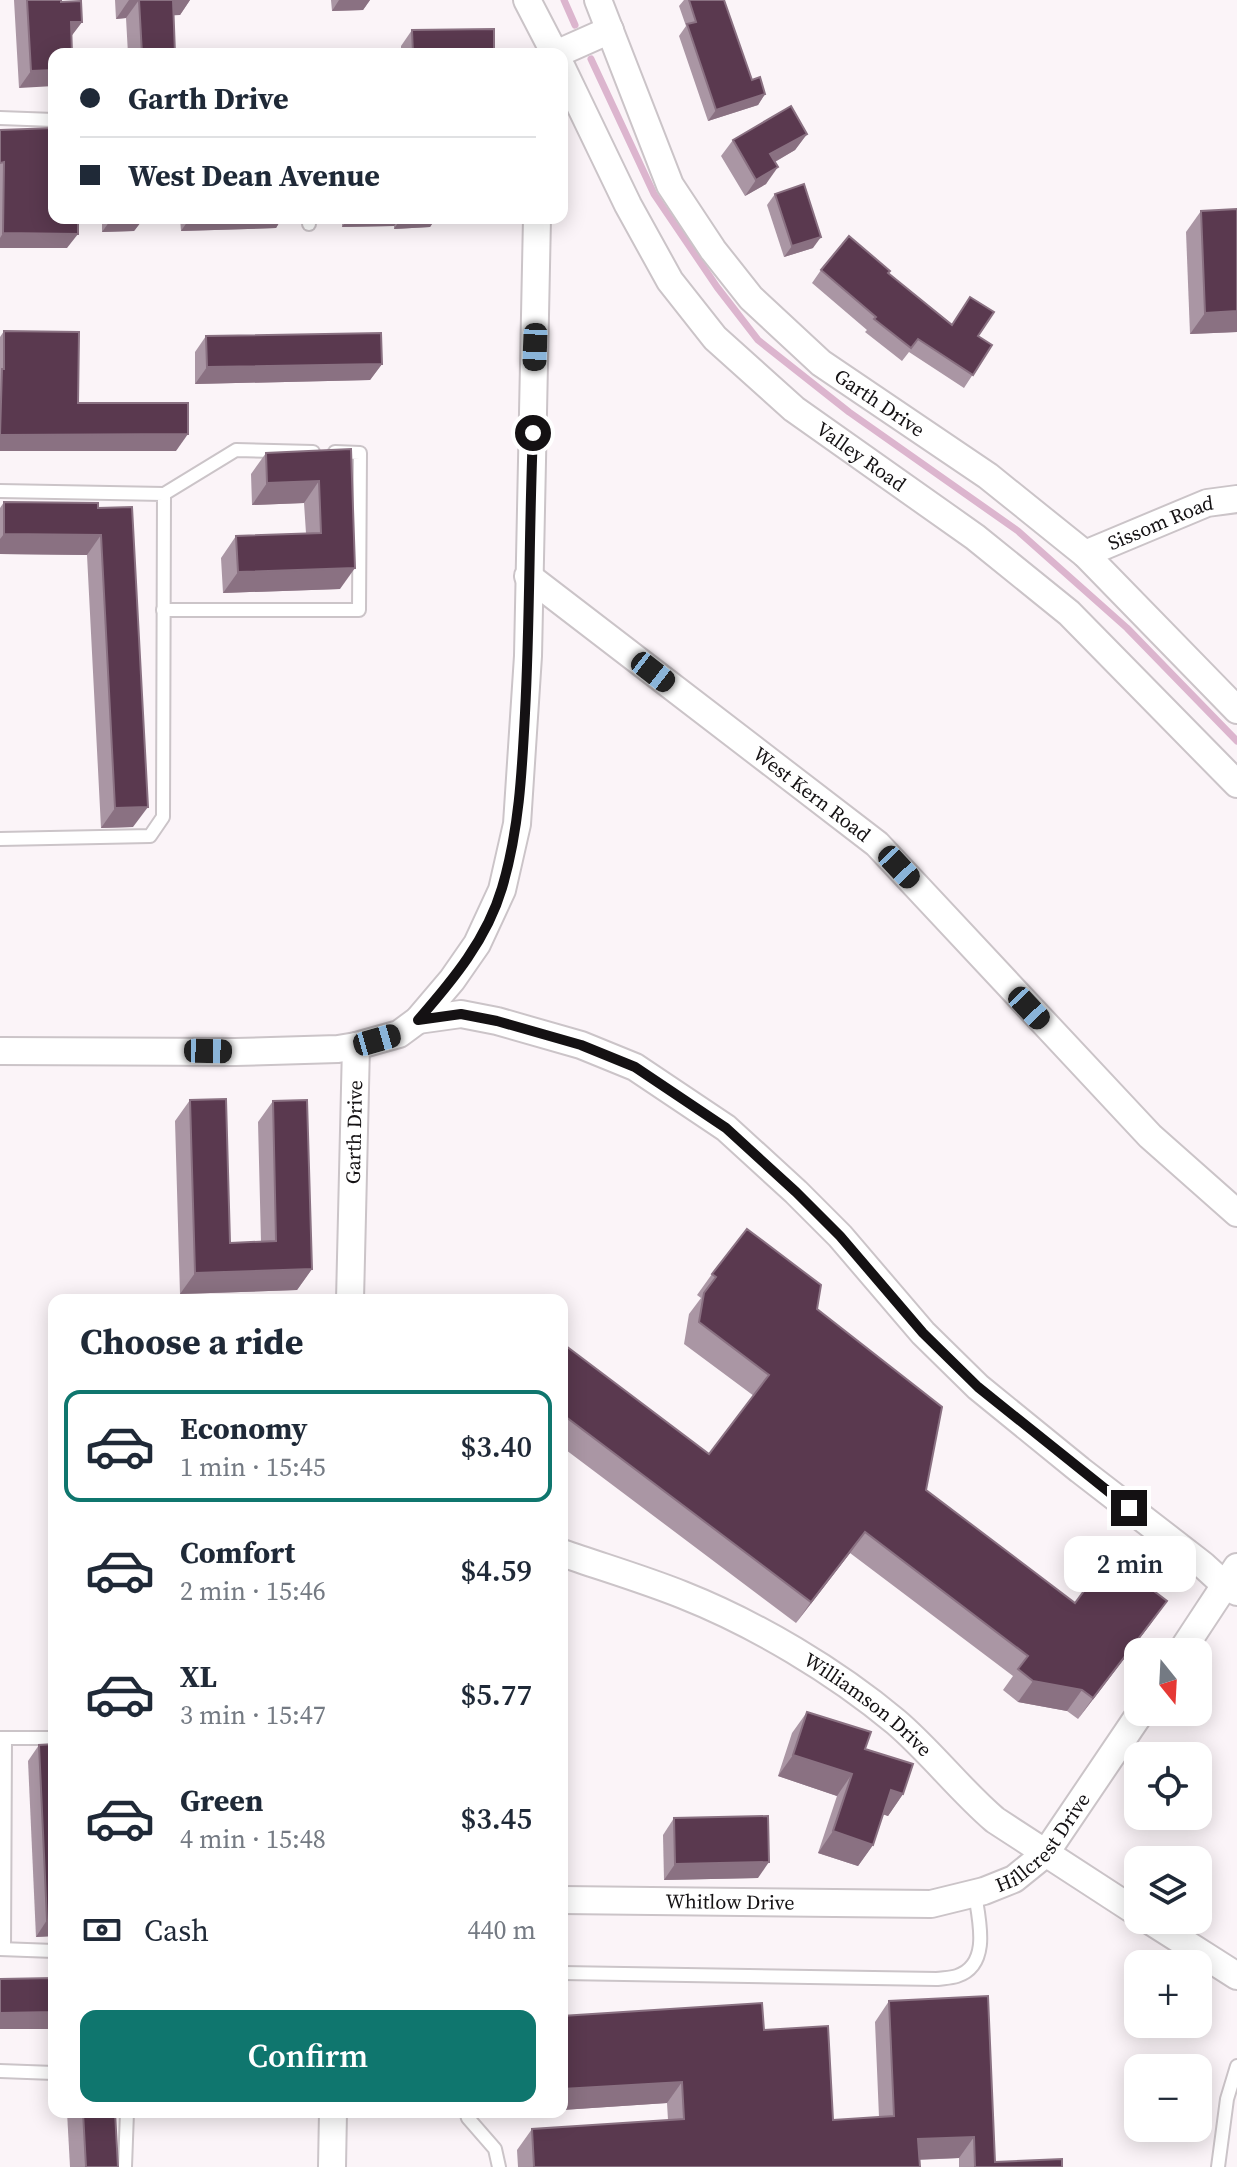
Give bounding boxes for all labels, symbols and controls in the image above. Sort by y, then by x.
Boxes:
text: Garth Drive [128,78,289,119]
text: West Dean Avenue [128,155,380,196]
car [522,323,548,371]
street label: Garth Drive [829,362,931,443]
route start [515,415,551,451]
street label: Valley Road [811,415,912,498]
street label: Sissom Road [1103,488,1216,557]
car [627,648,679,696]
street label: West Kern Road [747,740,877,849]
car [874,841,924,893]
car [1004,982,1054,1034]
car [351,1022,403,1058]
car [184,1039,232,1063]
street label: Garth Drive [339,1080,369,1184]
text: Choose a ride [80,1317,303,1366]
text: Economy [180,1408,308,1449]
icon: car [84,1410,156,1482]
text: $3.40 [461,1426,532,1467]
text: 1 min · 15:45 [180,1449,326,1485]
route end [1111,1490,1147,1526]
text: Comfort [180,1532,295,1573]
icon: car [84,1534,156,1606]
callout: 2 min [1063,1536,1195,1592]
text: 2 min [1097,1546,1163,1582]
text: $4.59 [461,1550,532,1591]
text: 2 min · 15:46 [180,1573,326,1609]
north arrow [1124,1638,1212,1726]
map controls [1124,1638,1212,2142]
street label: Williamson Drive [799,1646,938,1763]
text: XL [180,1656,217,1697]
icon: car [84,1658,156,1730]
text: $5.77 [461,1674,532,1715]
text: 3 min · 15:47 [180,1697,326,1733]
button: locate [1124,1742,1212,1830]
text: Green [180,1780,263,1821]
icon: car [84,1782,156,1854]
street label: Hillcrest Drive [991,1787,1097,1899]
text: $3.45 [461,1798,532,1839]
text: 4 min · 15:48 [180,1821,326,1857]
button: layers [1124,1846,1212,1934]
street label: Whitlow Drive [665,1887,795,1917]
icon: cash [80,1908,124,1952]
text: Cash [144,1910,209,1951]
text: 440 m [468,1912,536,1948]
button: + [1124,1950,1212,2038]
button: Confirm [80,2010,536,2102]
button: − [1124,2054,1212,2142]

